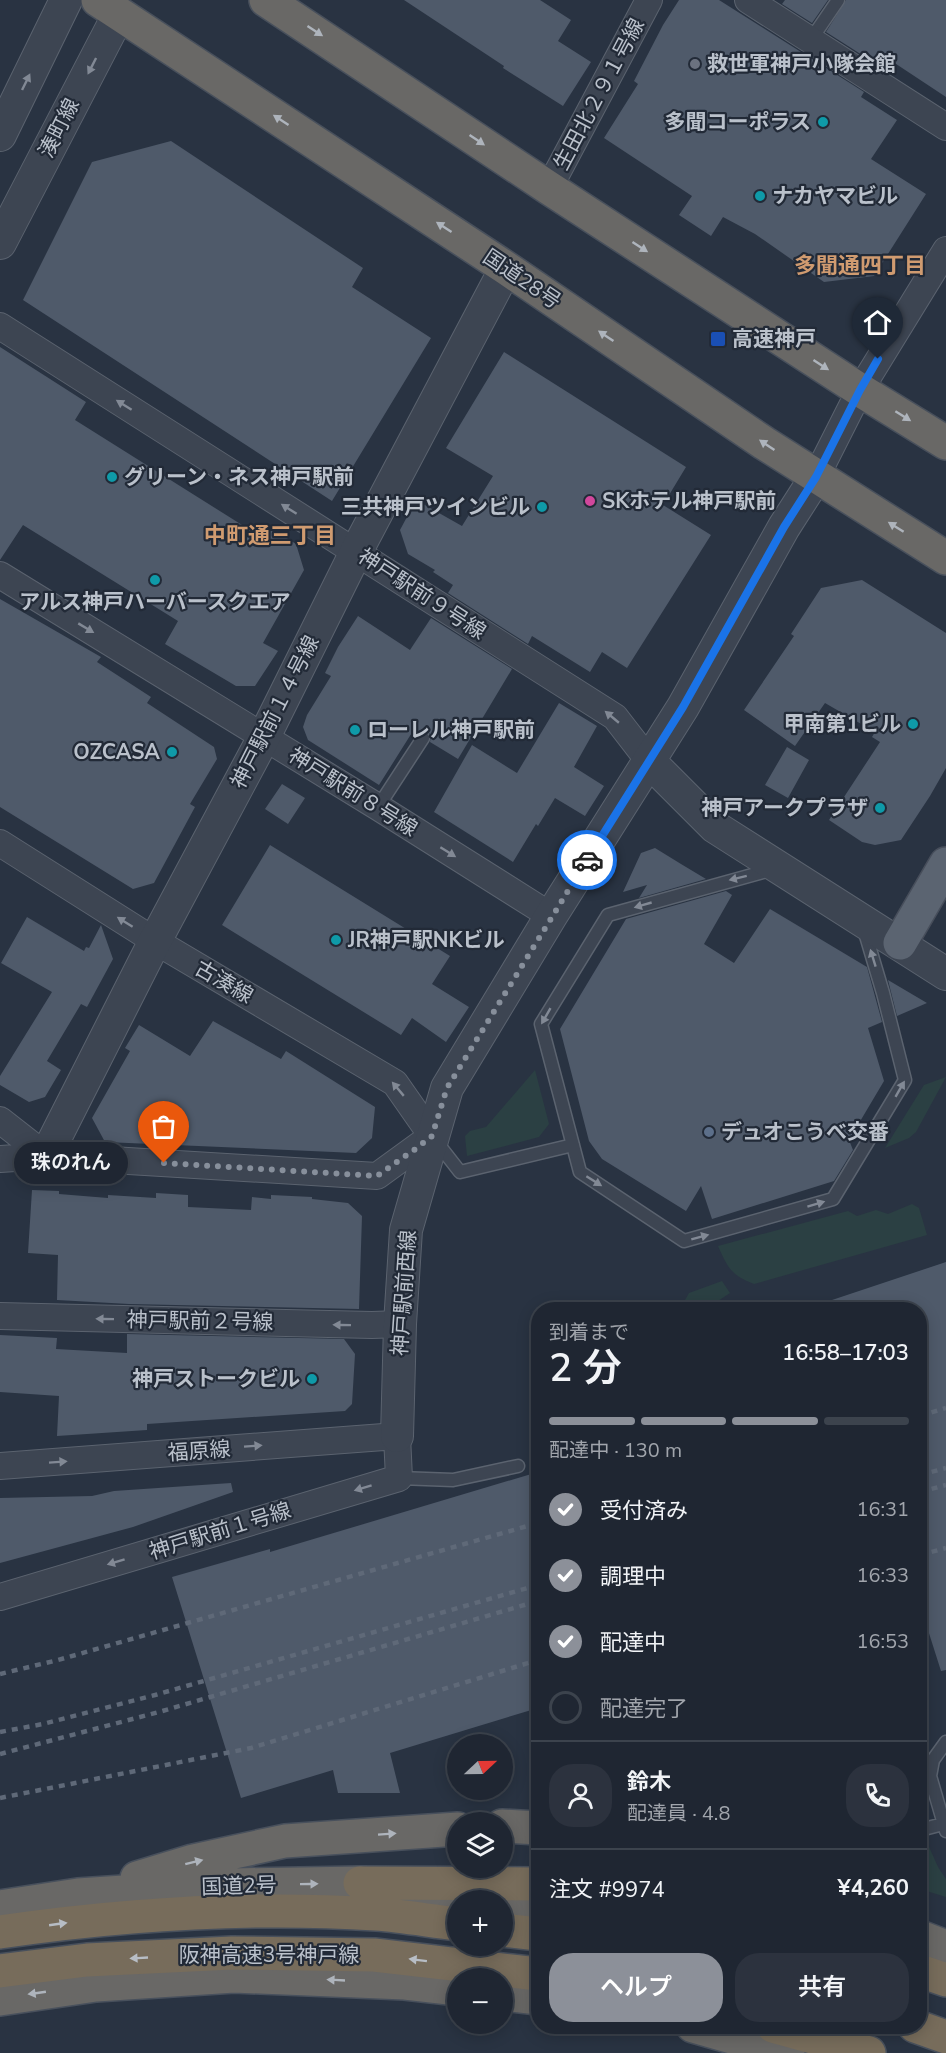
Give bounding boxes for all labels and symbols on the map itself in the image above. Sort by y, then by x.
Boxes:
street label: 生田北２９１号線 [547,13,651,175]
one-way arrow [307,26,324,37]
place label: 救世軍神戸小隊会館 [707,50,896,78]
one-way arrow [87,57,97,74]
marker: 救世軍神戸小隊会館 [688,57,702,71]
one-way arrow [21,74,30,91]
street label: 湊町線 [32,94,86,162]
place label: 多聞コーポラス [664,108,811,136]
one-way arrow [273,115,289,126]
marker: 多聞コーポラス [816,115,830,129]
one-way arrow [469,134,485,146]
place label: ナカヤマビル [772,182,898,210]
marker: ナカヤマビル [753,189,767,203]
one-way arrow [436,222,452,233]
one-way arrow [632,242,648,253]
street label: 国道28号 [478,243,566,315]
district label: 多聞通四丁目 [794,251,926,281]
pin [852,297,903,359]
place label: 高速神戸 [732,325,816,353]
one-way arrow [598,330,614,341]
marker: 高速神戸 [709,330,727,348]
one-way arrow [813,359,830,370]
one-way arrow [116,399,133,410]
one-way arrow [895,411,911,422]
one-way arrow [760,439,776,451]
place label: グリーン・ネス神戸駅前 [124,463,354,491]
marker: グリーン・ネス神戸駅前 [105,470,119,484]
place label: SKホテル神戸駅前 [602,487,776,515]
place label: 三共神戸ツインビル [341,493,530,521]
marker: SKホテル神戸駅前 [583,494,597,508]
marker: 三共神戸ツインビル [535,500,549,514]
one-way arrow [281,504,297,515]
district label: 中町通三丁目 [204,521,336,551]
one-way arrow [888,521,904,532]
street label: 神戸駅前９号線 [353,542,491,646]
marker: アルス神戸ハーバースクエア [148,573,162,587]
place label: アルス神戸ハーバースクエア [19,588,291,616]
one-way arrow [78,622,94,633]
street label: 神戸駅前１４号線 [224,631,326,793]
place label: 甲南第1ビル [783,710,901,738]
one-way arrow [605,711,620,724]
place label: ローレル神戸駅前 [367,716,535,744]
marker: 甲南第1ビル [906,717,920,731]
marker: ローレル神戸駅前 [348,723,362,737]
place label: OZCASA [73,738,160,766]
street label: 神戸駅前８号線 [283,741,423,843]
marker: OZCASA [165,745,179,759]
place label: 神戸アークプラザ [701,794,868,822]
marker: 神戸アークプラザ [873,801,887,815]
courier [557,830,617,890]
one-way arrow [440,846,456,857]
one-way arrow [729,874,748,884]
one-way arrow [634,901,652,910]
one-way arrow [116,917,133,928]
place label: JR神戸駅NKビル [347,926,505,954]
marker: JR神戸駅NKビル [329,933,343,947]
one-way arrow [868,948,877,966]
street label: 古湊線 [190,954,258,1010]
one-way arrow [541,1008,551,1025]
one-way arrow [895,1080,905,1097]
one-way arrow [392,1081,405,1097]
pin [138,1101,189,1163]
place label: デュオこうべ交番 [721,1118,889,1146]
marker: デュオこうべ交番 [702,1125,716,1139]
callout: 珠のれん [14,1142,128,1184]
one-way arrow [586,1176,602,1187]
one-way arrow [807,1199,825,1208]
street label: 神戸駅前西線 [386,1229,422,1357]
one-way arrow [691,1231,709,1241]
street label: 神戸駅前２号線 [126,1306,274,1336]
one-way arrow [95,1314,114,1323]
one-way arrow [332,1320,351,1329]
place label: 神戸ストークビル [132,1365,300,1393]
marker: 神戸ストークビル [305,1372,319,1386]
street label: 福原線 [167,1435,231,1467]
one-way arrow [243,1442,262,1451]
one-way arrow [49,1457,68,1467]
one-way arrow [354,1484,372,1493]
street label: 神戸駅前１号線 [146,1496,294,1566]
one-way arrow [107,1558,125,1567]
north arrow [447,1734,513,1800]
one-way arrow [377,1830,396,1839]
one-way arrow [185,1856,204,1866]
street label: 国道2号 [201,1871,277,1901]
one-way arrow [300,1879,319,1889]
one-way arrow [49,1919,68,1928]
street label: 阪神高速3号神戸線 [179,1941,359,1969]
one-way arrow [130,1953,149,1962]
one-way arrow [408,1955,427,1965]
one-way arrow [327,1976,346,1985]
one-way arrow [28,1989,47,1998]

